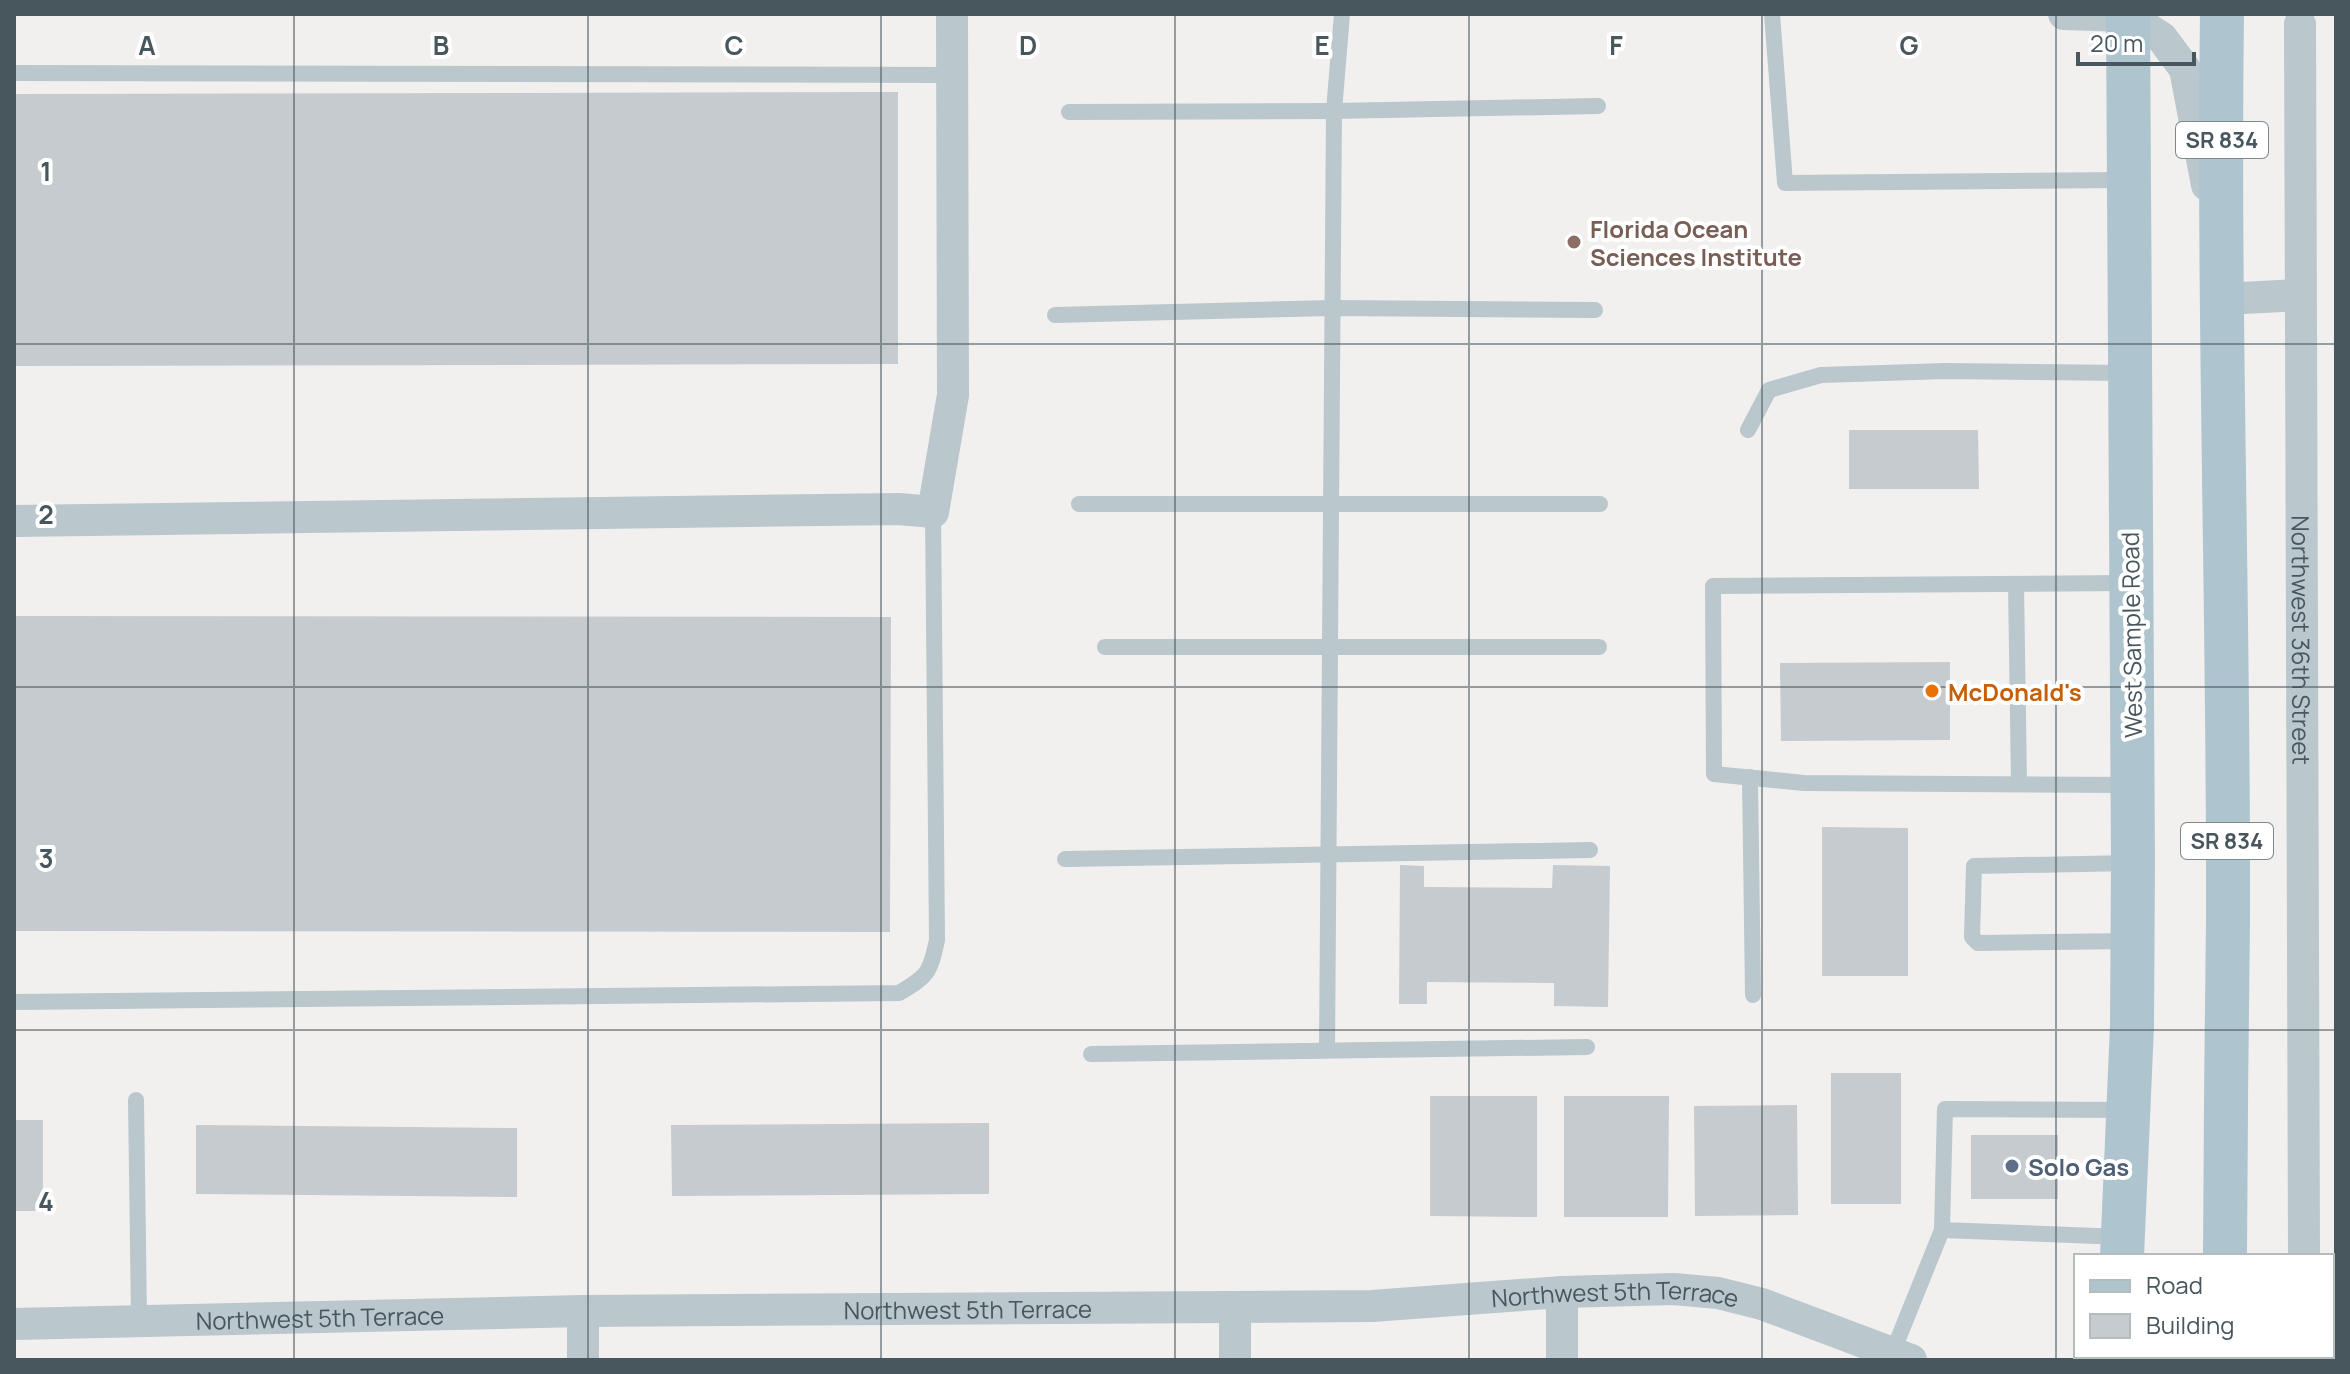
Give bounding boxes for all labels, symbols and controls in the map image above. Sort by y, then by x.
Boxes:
scale bar [2078,16,2194,66]
text: 20 m [2090,26,2143,59]
text: A [138,27,156,63]
text: B [433,27,449,63]
text: C [724,27,744,63]
text: D [1019,27,1037,63]
text: E [1314,27,1330,63]
text: F [1609,27,1623,63]
text: G [1899,27,1919,63]
road number: SR 834 [2176,122,2268,158]
text: 1 [40,153,52,189]
place label: Florida Ocean Sciences Institute [1590,212,1802,273]
marker: Florida Ocean Sciences Institute [1565,233,1583,251]
text: 2 [38,496,54,532]
street label: Northwest 36th Street [2285,515,2319,765]
street label: West Sample Road [2113,532,2149,738]
place label: McDonald's [1948,675,2082,708]
marker: McDonald's [1923,682,1941,700]
road number: SR 834 [2181,823,2273,859]
text: 3 [38,840,54,876]
place label: Solo Gas [2028,1150,2129,1183]
marker: Solo Gas [2003,1157,2021,1175]
text: 4 [38,1183,54,1219]
legend [2074,1254,2334,1358]
text: Road [2146,1268,2203,1301]
street label: Northwest 5th Terrace [1490,1272,1743,1314]
street label: Northwest 5th Terrace [844,1291,1092,1326]
street label: Northwest 5th Terrace [195,1298,444,1336]
text: Building [2146,1308,2234,1341]

